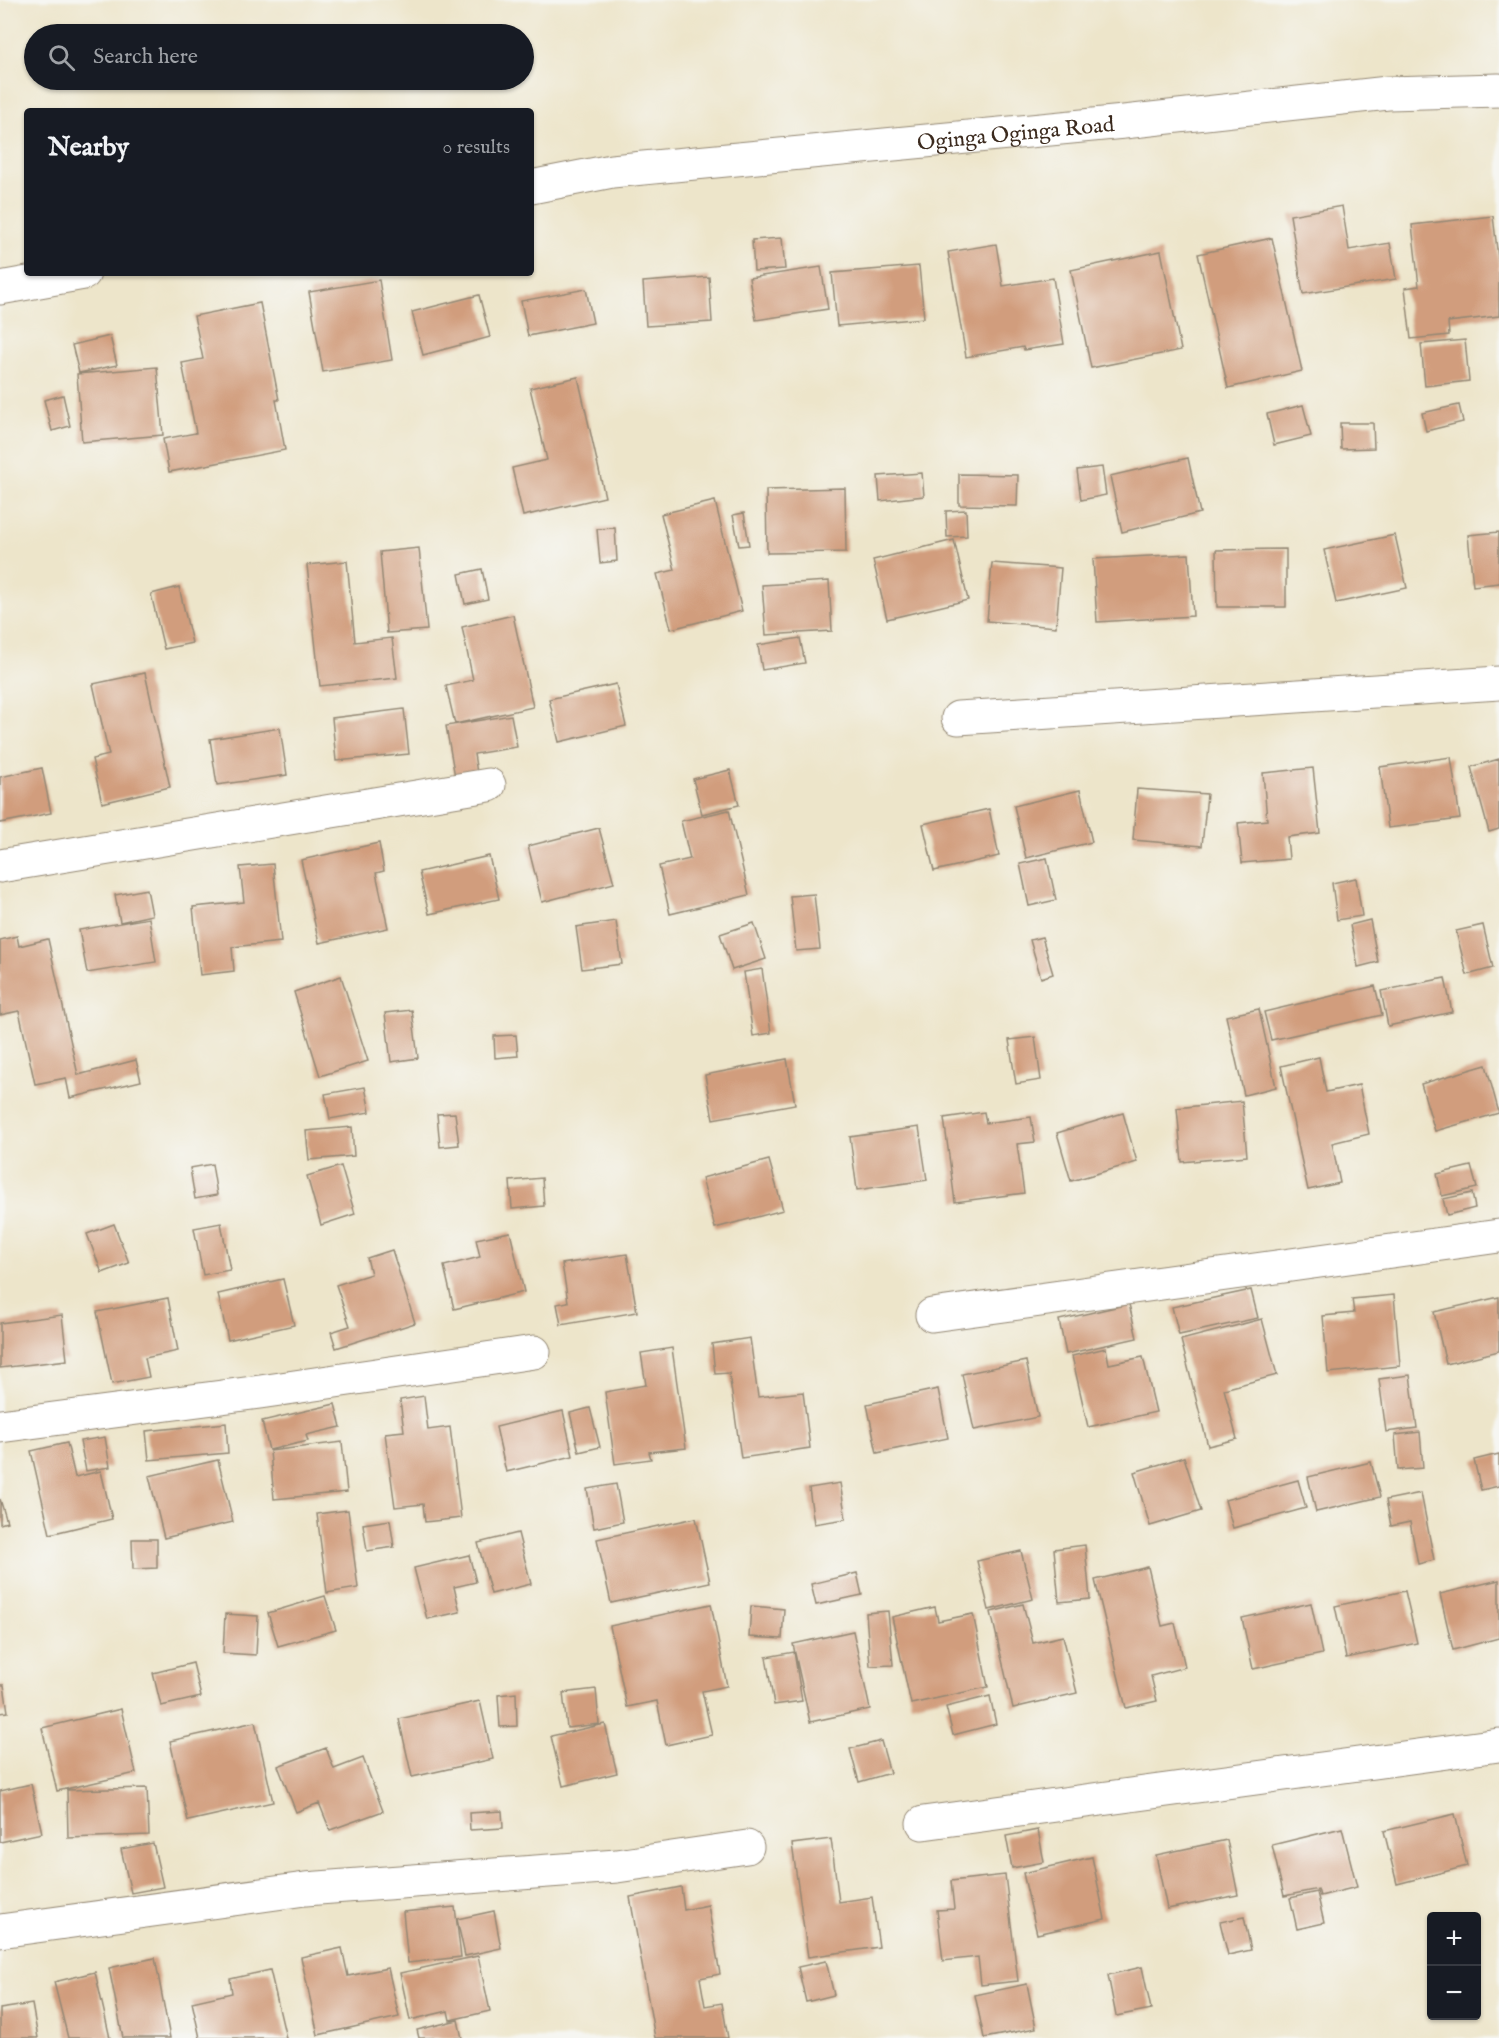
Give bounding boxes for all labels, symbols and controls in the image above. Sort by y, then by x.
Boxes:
search box [24,24,534,90]
icon: search [45,41,78,74]
text: Search here [93,43,198,71]
street label: Oginga Oginga Road [916,111,1116,158]
text: Nearby [48,131,129,164]
text: 0 results [443,135,510,160]
map controls [1427,1912,1481,2020]
button: + [1427,1912,1481,1966]
button: − [1427,1966,1481,2020]

